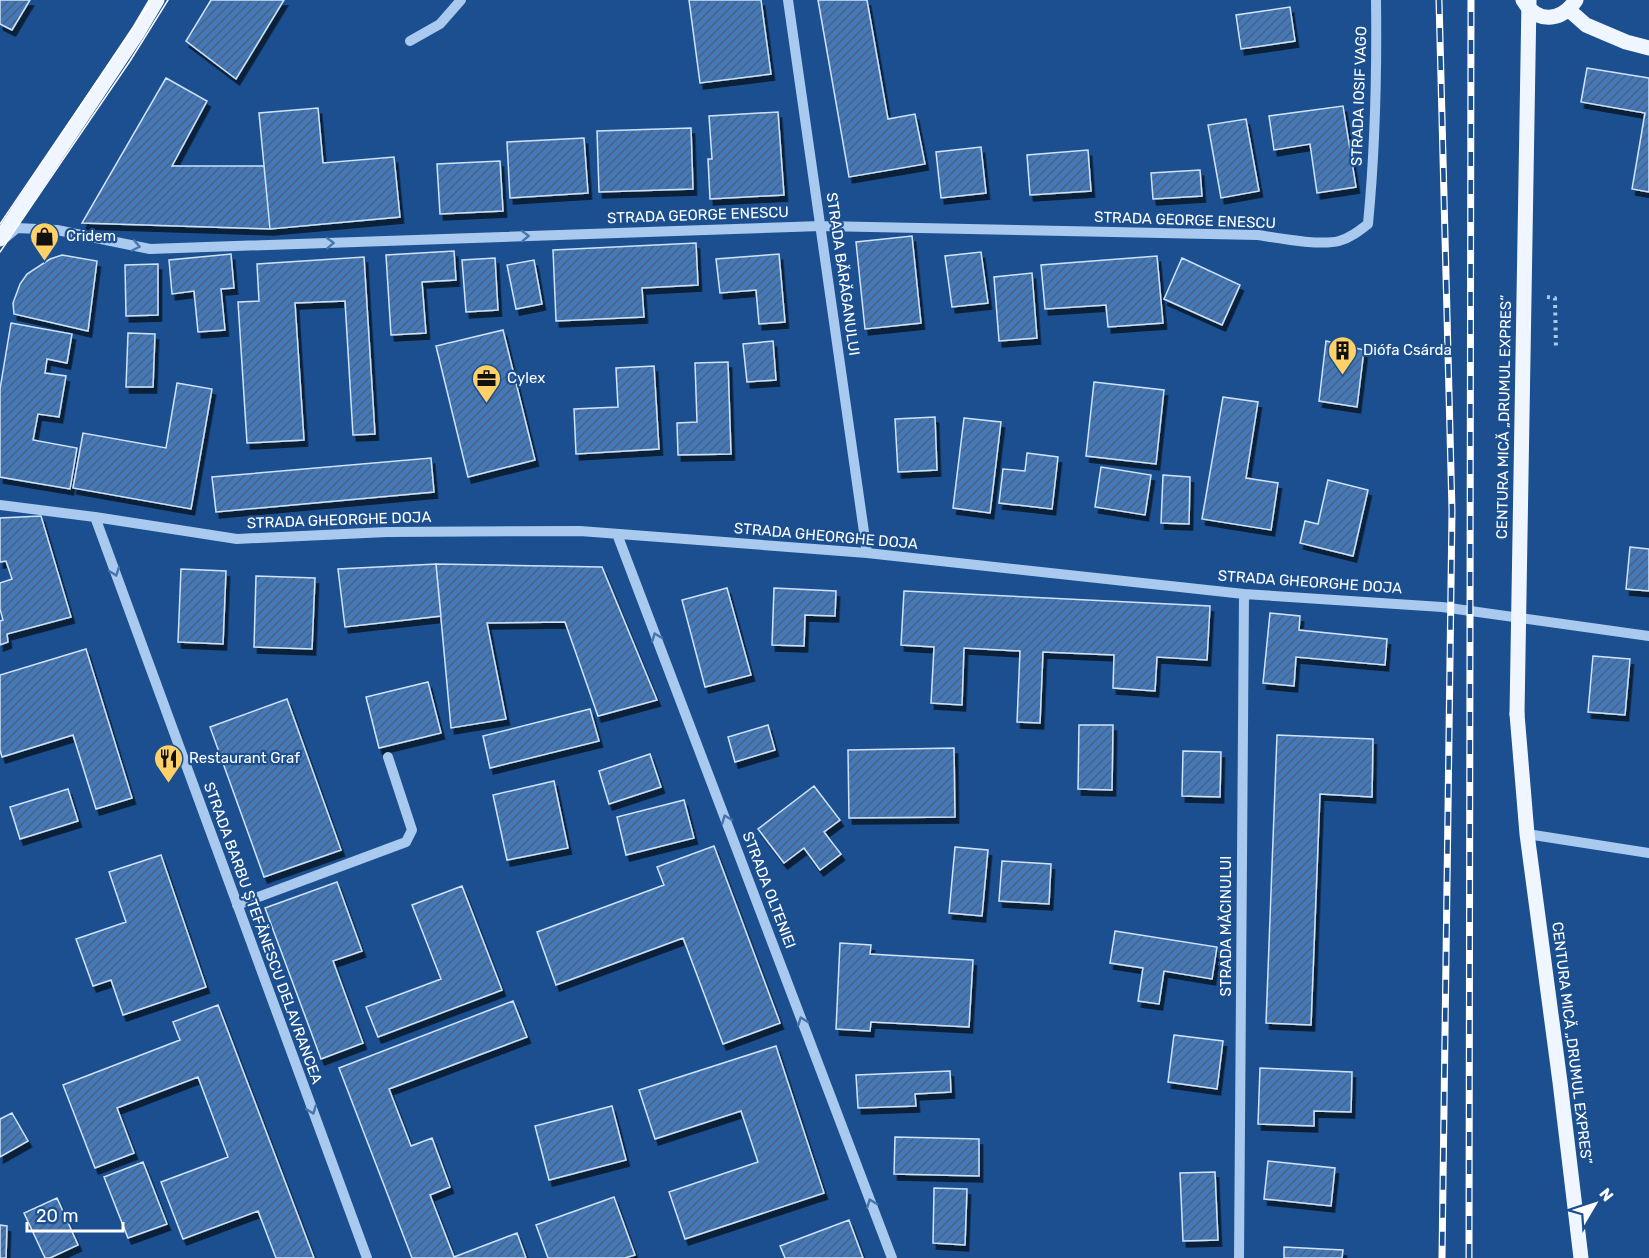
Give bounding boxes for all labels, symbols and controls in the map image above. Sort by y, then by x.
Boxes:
street label: STRADA IOSIF VAGO [1348,26,1370,166]
street label: STRADA BĂRĂGANULUI [823,191,863,357]
street label: STRADA GEORGE ENESCU [607,203,789,227]
street label: STRADA GEORGE ENESCU [1094,208,1276,232]
shop icon: Cridem [29,220,61,262]
place label: Cridem [66,227,116,245]
one-way arrow [521,230,530,243]
one-way arrow [326,237,335,249]
one-way arrow [130,239,140,252]
street label: CENTURA MICĂ „DRUMUL EXPRES” [1493,295,1515,539]
building icon: Diófa Csárda [1326,334,1358,376]
place label: Diófa Csárda [1363,341,1452,359]
office icon: Cylex [470,362,502,404]
place label: Cylex [507,369,545,387]
street label: STRADA GHEORGHE DOJA [246,508,432,532]
street label: STRADA GHEORGHE DOJA [733,519,919,553]
one-way arrow [107,566,120,577]
street label: STRADA GHEORGHE DOJA [1217,567,1403,597]
one-way arrow [651,632,664,643]
restaurant icon: Restaurant Graf [152,742,184,784]
place label: Restaurant Graf [189,749,300,767]
street label: STRADA BARBU ȘTEFĂNESCU DELAVRANCEA [200,780,326,1086]
one-way arrow [720,814,733,825]
street label: STRADA OLTENIEI [738,829,800,951]
street label: STRADA MĂCINULUI [1217,856,1235,996]
street label: CENTURA MICĂ „DRUMUL EXPRES” [1548,921,1596,1165]
one-way arrow [797,1016,809,1027]
one-way arrow [305,1104,318,1115]
north arrow [1565,1174,1625,1234]
text: N [1595,1184,1617,1205]
scale bar [27,1195,123,1233]
one-way arrow [866,1198,879,1209]
text: 20 m [36,1205,78,1227]

